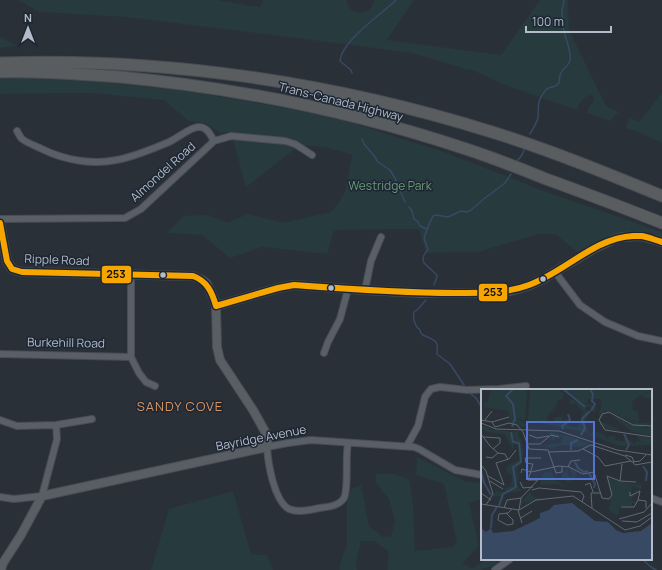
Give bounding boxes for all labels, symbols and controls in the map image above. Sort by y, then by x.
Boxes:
north arrow [8,8,48,48]
scale bar [526,8,611,34]
text: N [24,10,32,25]
text: 100 m [532,13,564,30]
street label: Trans-Canada Highway [277,78,406,125]
street label: Almondel Road [126,138,199,206]
park label: Westridge Park [348,177,433,194]
street label: Ripple Road [24,250,90,269]
line badge: 253 [101,265,132,284]
text: 253 [106,266,126,281]
unlabelled marker [158,270,168,280]
unlabelled marker [538,274,548,284]
unlabelled marker [326,283,336,293]
line badge: 253 [478,283,508,302]
text: 253 [483,284,503,299]
street label: Burkehill Road [27,333,105,352]
inset map [481,389,652,560]
district label: SANDY COVE [137,397,223,415]
street label: Bayridge Avenue [214,420,308,455]

